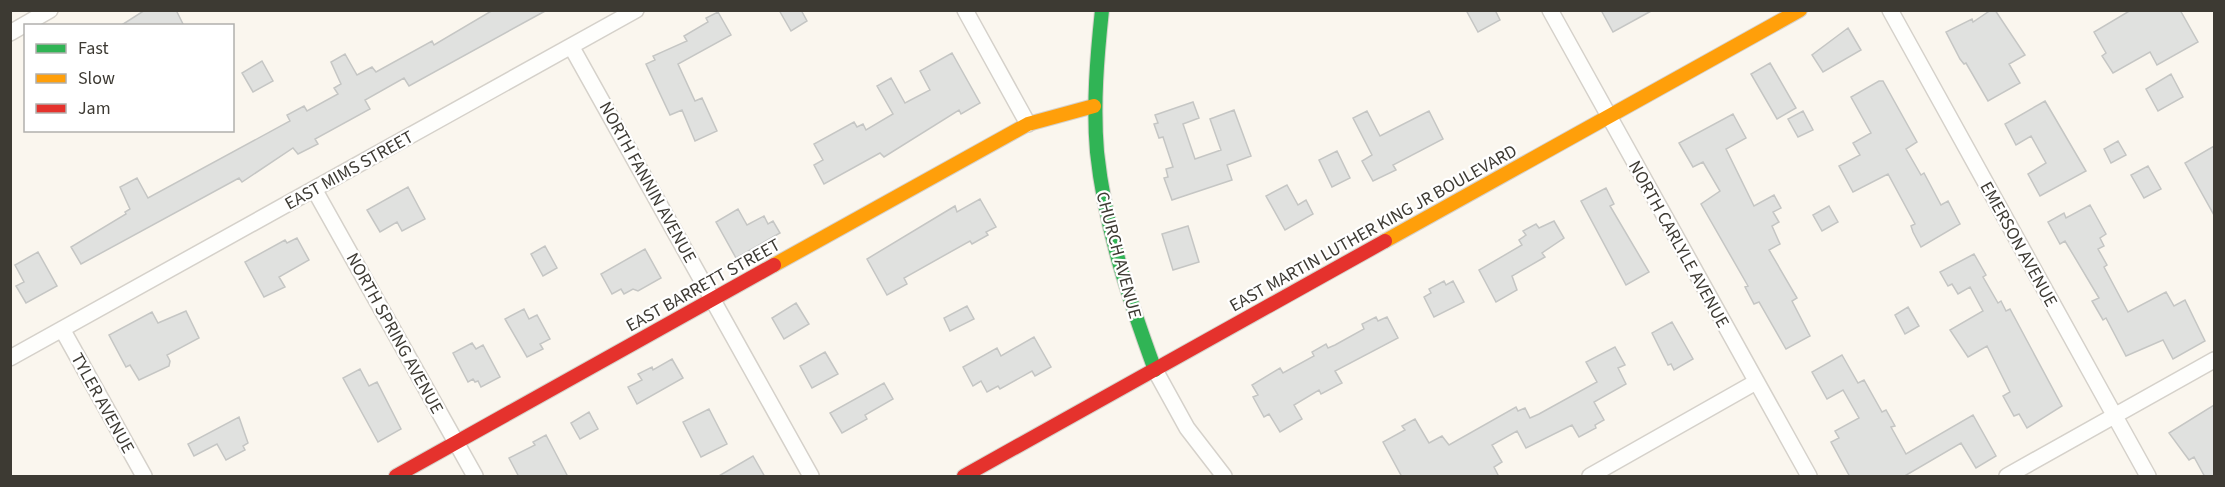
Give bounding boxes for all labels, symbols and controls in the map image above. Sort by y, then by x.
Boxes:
legend [24,24,234,132]
text: Fast [78,36,109,61]
text: Slow [78,66,115,91]
text: Jam [78,96,111,121]
street label: NORTH FANNIN AVENUE [593,97,702,267]
street label: EAST MIMS STREET [280,125,418,216]
street label: EAST MARTIN LUTHER KING JR BOULEVARD [1225,139,1522,318]
street label: NORTH CARLYLE AVENUE [1622,156,1735,332]
street label: EMERSON AVENUE [1974,177,2063,311]
street label: CHURCH AVENUE [1090,189,1147,321]
street label: EAST BARRETT STREET [622,232,785,338]
street label: NORTH SPRING AVENUE [340,248,449,418]
street label: TYLER AVENUE [65,349,140,458]

